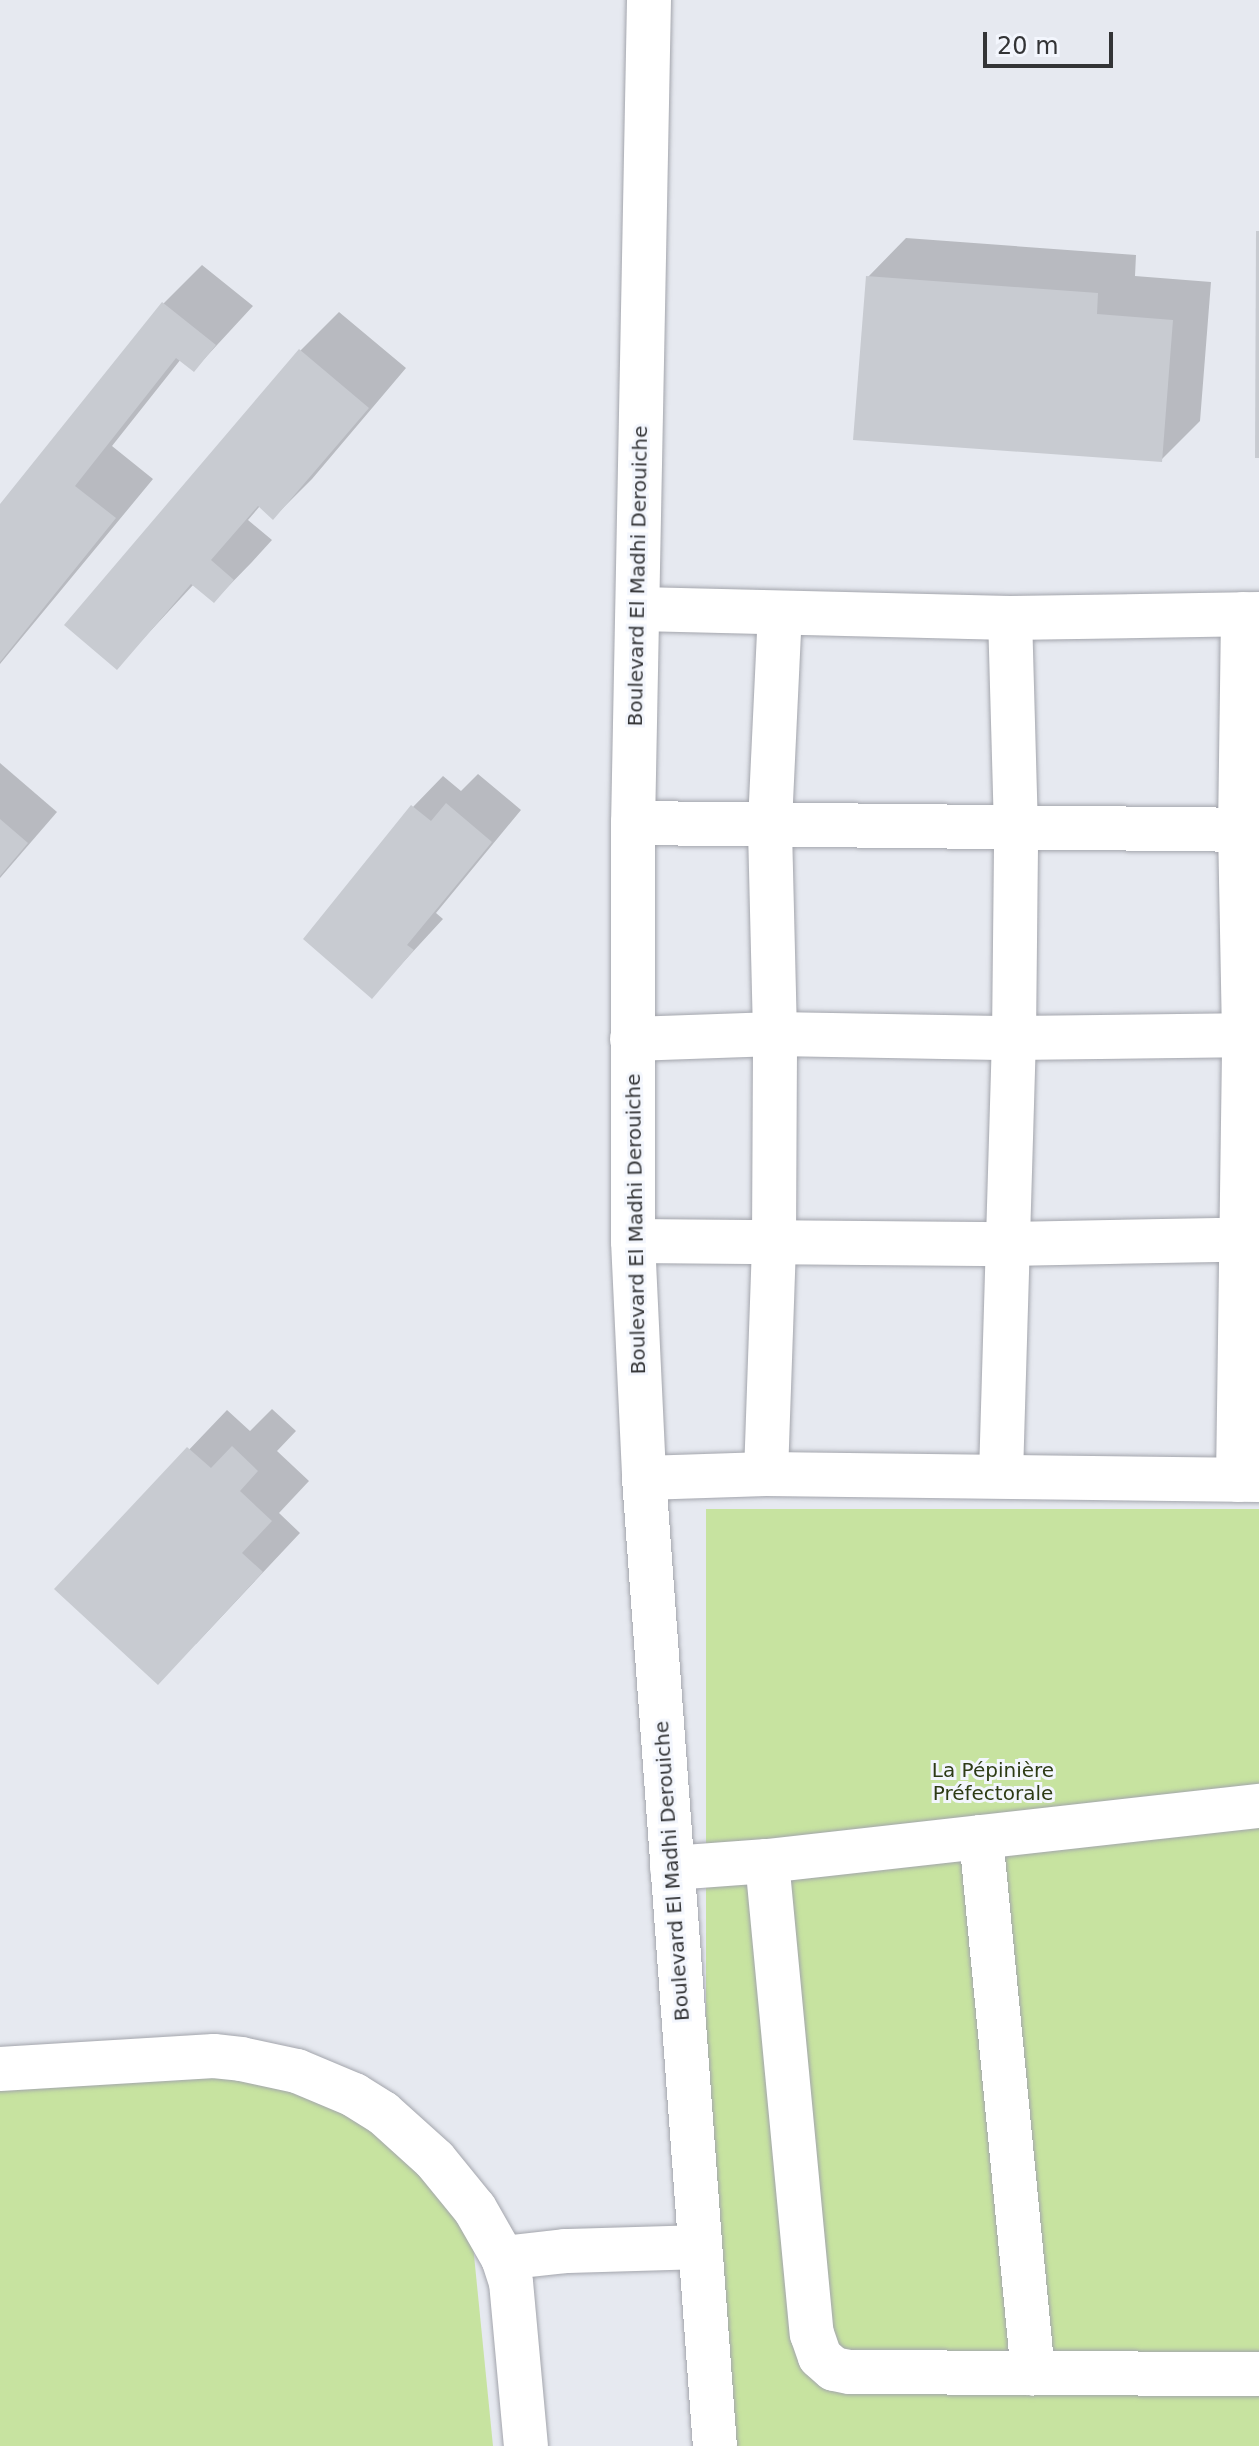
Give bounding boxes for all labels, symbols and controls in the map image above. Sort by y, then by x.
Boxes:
scale bar [987,16,1117,66]
text: 20 m [997,32,1059,60]
street label: Boulevard El Madhi Derouiche [623,425,653,727]
street label: Boulevard El Madhi Derouiche [621,1073,651,1375]
street label: Boulevard El Madhi Derouiche [650,1720,694,2022]
park label: La Pépinière Préfectorale [932,1759,1054,1806]

